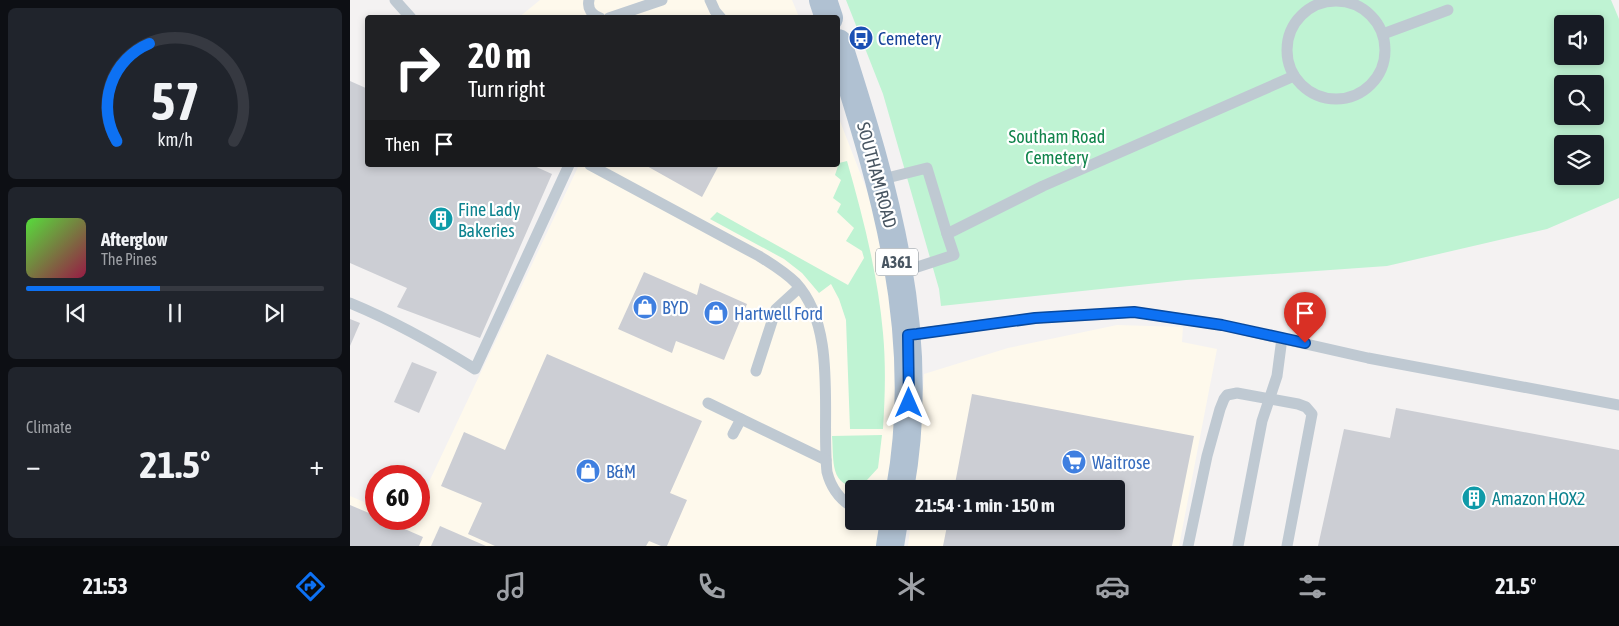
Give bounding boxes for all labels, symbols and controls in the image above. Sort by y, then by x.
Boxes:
map controls [1554,15,1604,185]
button: sound [1554,15,1604,65]
bus stop icon: Cemetery [848,25,874,51]
place label: Cemetery [878,28,941,49]
icon: right [385,35,450,100]
text: 20 m [468,35,531,75]
text: 57 [151,71,199,131]
button: search [1554,75,1604,125]
text: Turn right [468,76,545,102]
street label: SOUTHAM ROAD [853,120,901,230]
park label: Southam Road Cemetery [1009,126,1105,168]
text: km/h [157,129,193,150]
icon: arrive [430,130,458,158]
text: Then [385,133,420,155]
button: layers [1554,135,1604,185]
place label: Fine Lady Bakeries [458,199,520,241]
building icon: Fine Lady Bakeries [428,206,454,232]
text: Afterglow [101,228,168,250]
road number: A361 [876,248,918,276]
text: The Pines [101,250,157,268]
pin [1284,292,1326,343]
shop icon: BYD [632,294,658,320]
place label: BYD [662,297,689,318]
icon: previous [62,299,90,327]
icon: pause [161,299,189,327]
icon: next [260,299,288,327]
icon: arrive [1291,299,1319,327]
shop icon: Hartwell Ford [703,300,729,326]
place label: Hartwell Ford [734,303,823,324]
position arrow [882,376,934,428]
text: Climate [26,418,72,436]
text: 21.5° [140,443,210,486]
text: − [26,449,41,481]
text: + [309,449,324,481]
supermarket icon: Waitrose [1061,449,1087,475]
place label: Waitrose [1092,452,1151,473]
shop icon: B&M [575,458,601,484]
place label: B&M [606,461,636,482]
speed limit sign: 60 [365,465,430,530]
building icon: Amazon HOX2 [1461,485,1487,511]
place label: Amazon HOX2 [1492,488,1585,509]
text: 21:54 · 1 min · 150 m [915,494,1055,516]
icon: directions [293,569,328,604]
icon: music [494,569,529,604]
icon: phone [694,569,729,604]
icon: climate [894,569,929,604]
icon: car [1095,569,1130,604]
icon: filters [1295,569,1330,604]
text: 21:53 [83,573,128,599]
text: 21.5° [1495,573,1536,599]

